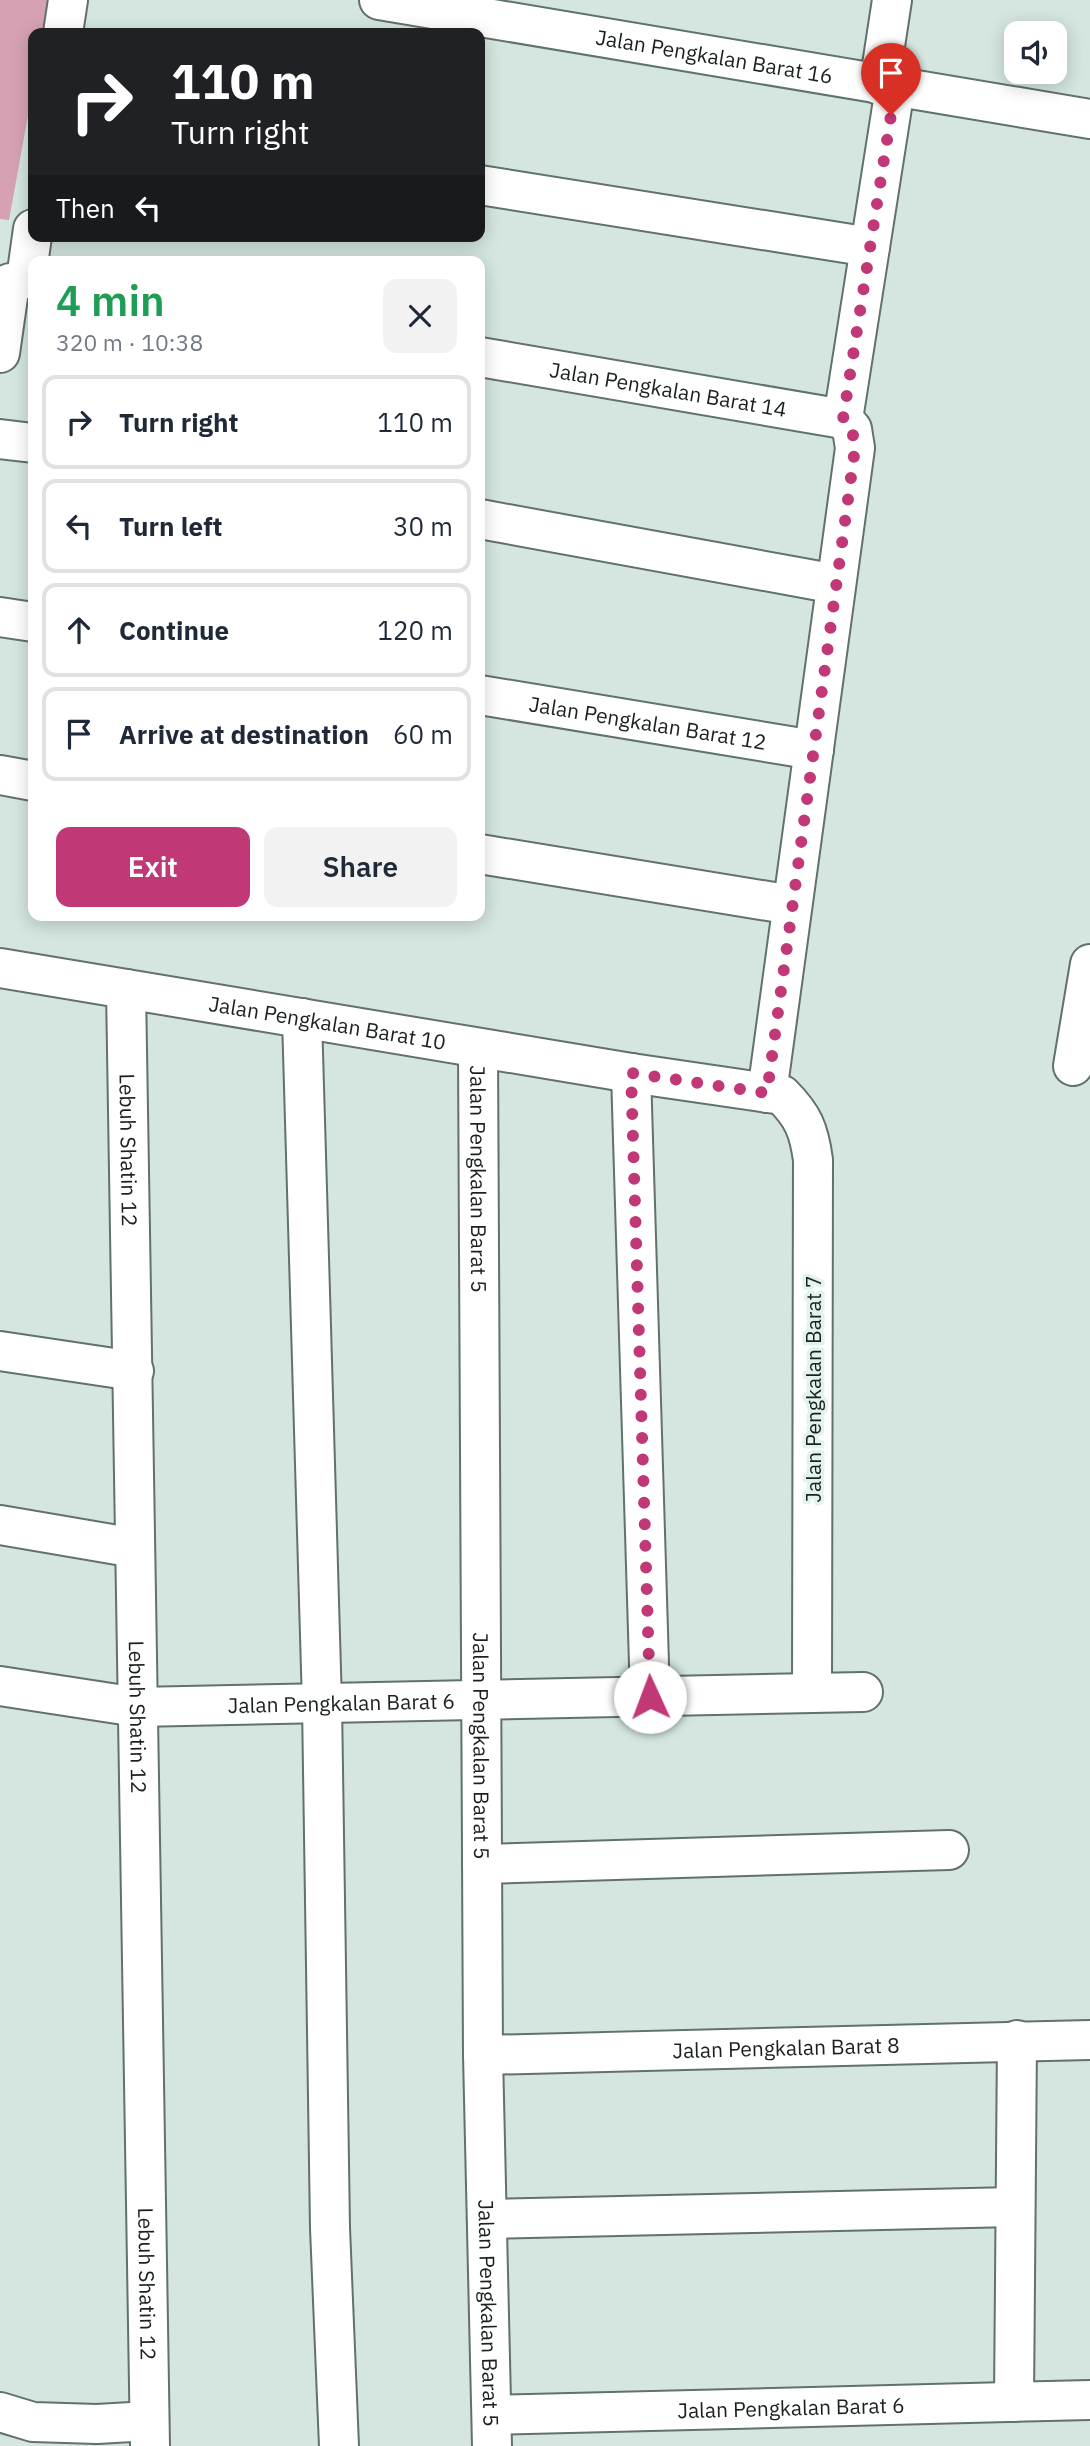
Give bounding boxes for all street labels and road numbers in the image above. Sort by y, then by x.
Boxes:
street label: Jalan Pengkalan Barat 16 [594,23,835,90]
street label: Jalan Pengkalan Barat 14 [548,355,789,423]
street label: Jalan Pengkalan Barat 12 [527,689,768,756]
street label: Jalan Pengkalan Barat 10 [207,989,448,1056]
street label: Jalan Pengkalan Barat 5 [464,1065,493,1293]
street label: Lebuh Shatin 12 [113,1073,144,1227]
street label: Jalan Pengkalan Barat 7 [799,1275,827,1503]
street label: Jalan Pengkalan Barat 5 [467,1632,496,1860]
street label: Lebuh Shatin 12 [123,1640,153,1794]
street label: Jalan Pengkalan Barat 6 [227,1686,455,1719]
street label: Jalan Pengkalan Barat 8 [672,2031,900,2064]
street label: Jalan Pengkalan Barat 5 [472,2199,506,2427]
street label: Lebuh Shatin 12 [132,2207,163,2361]
street label: Jalan Pengkalan Barat 6 [677,2391,905,2424]

